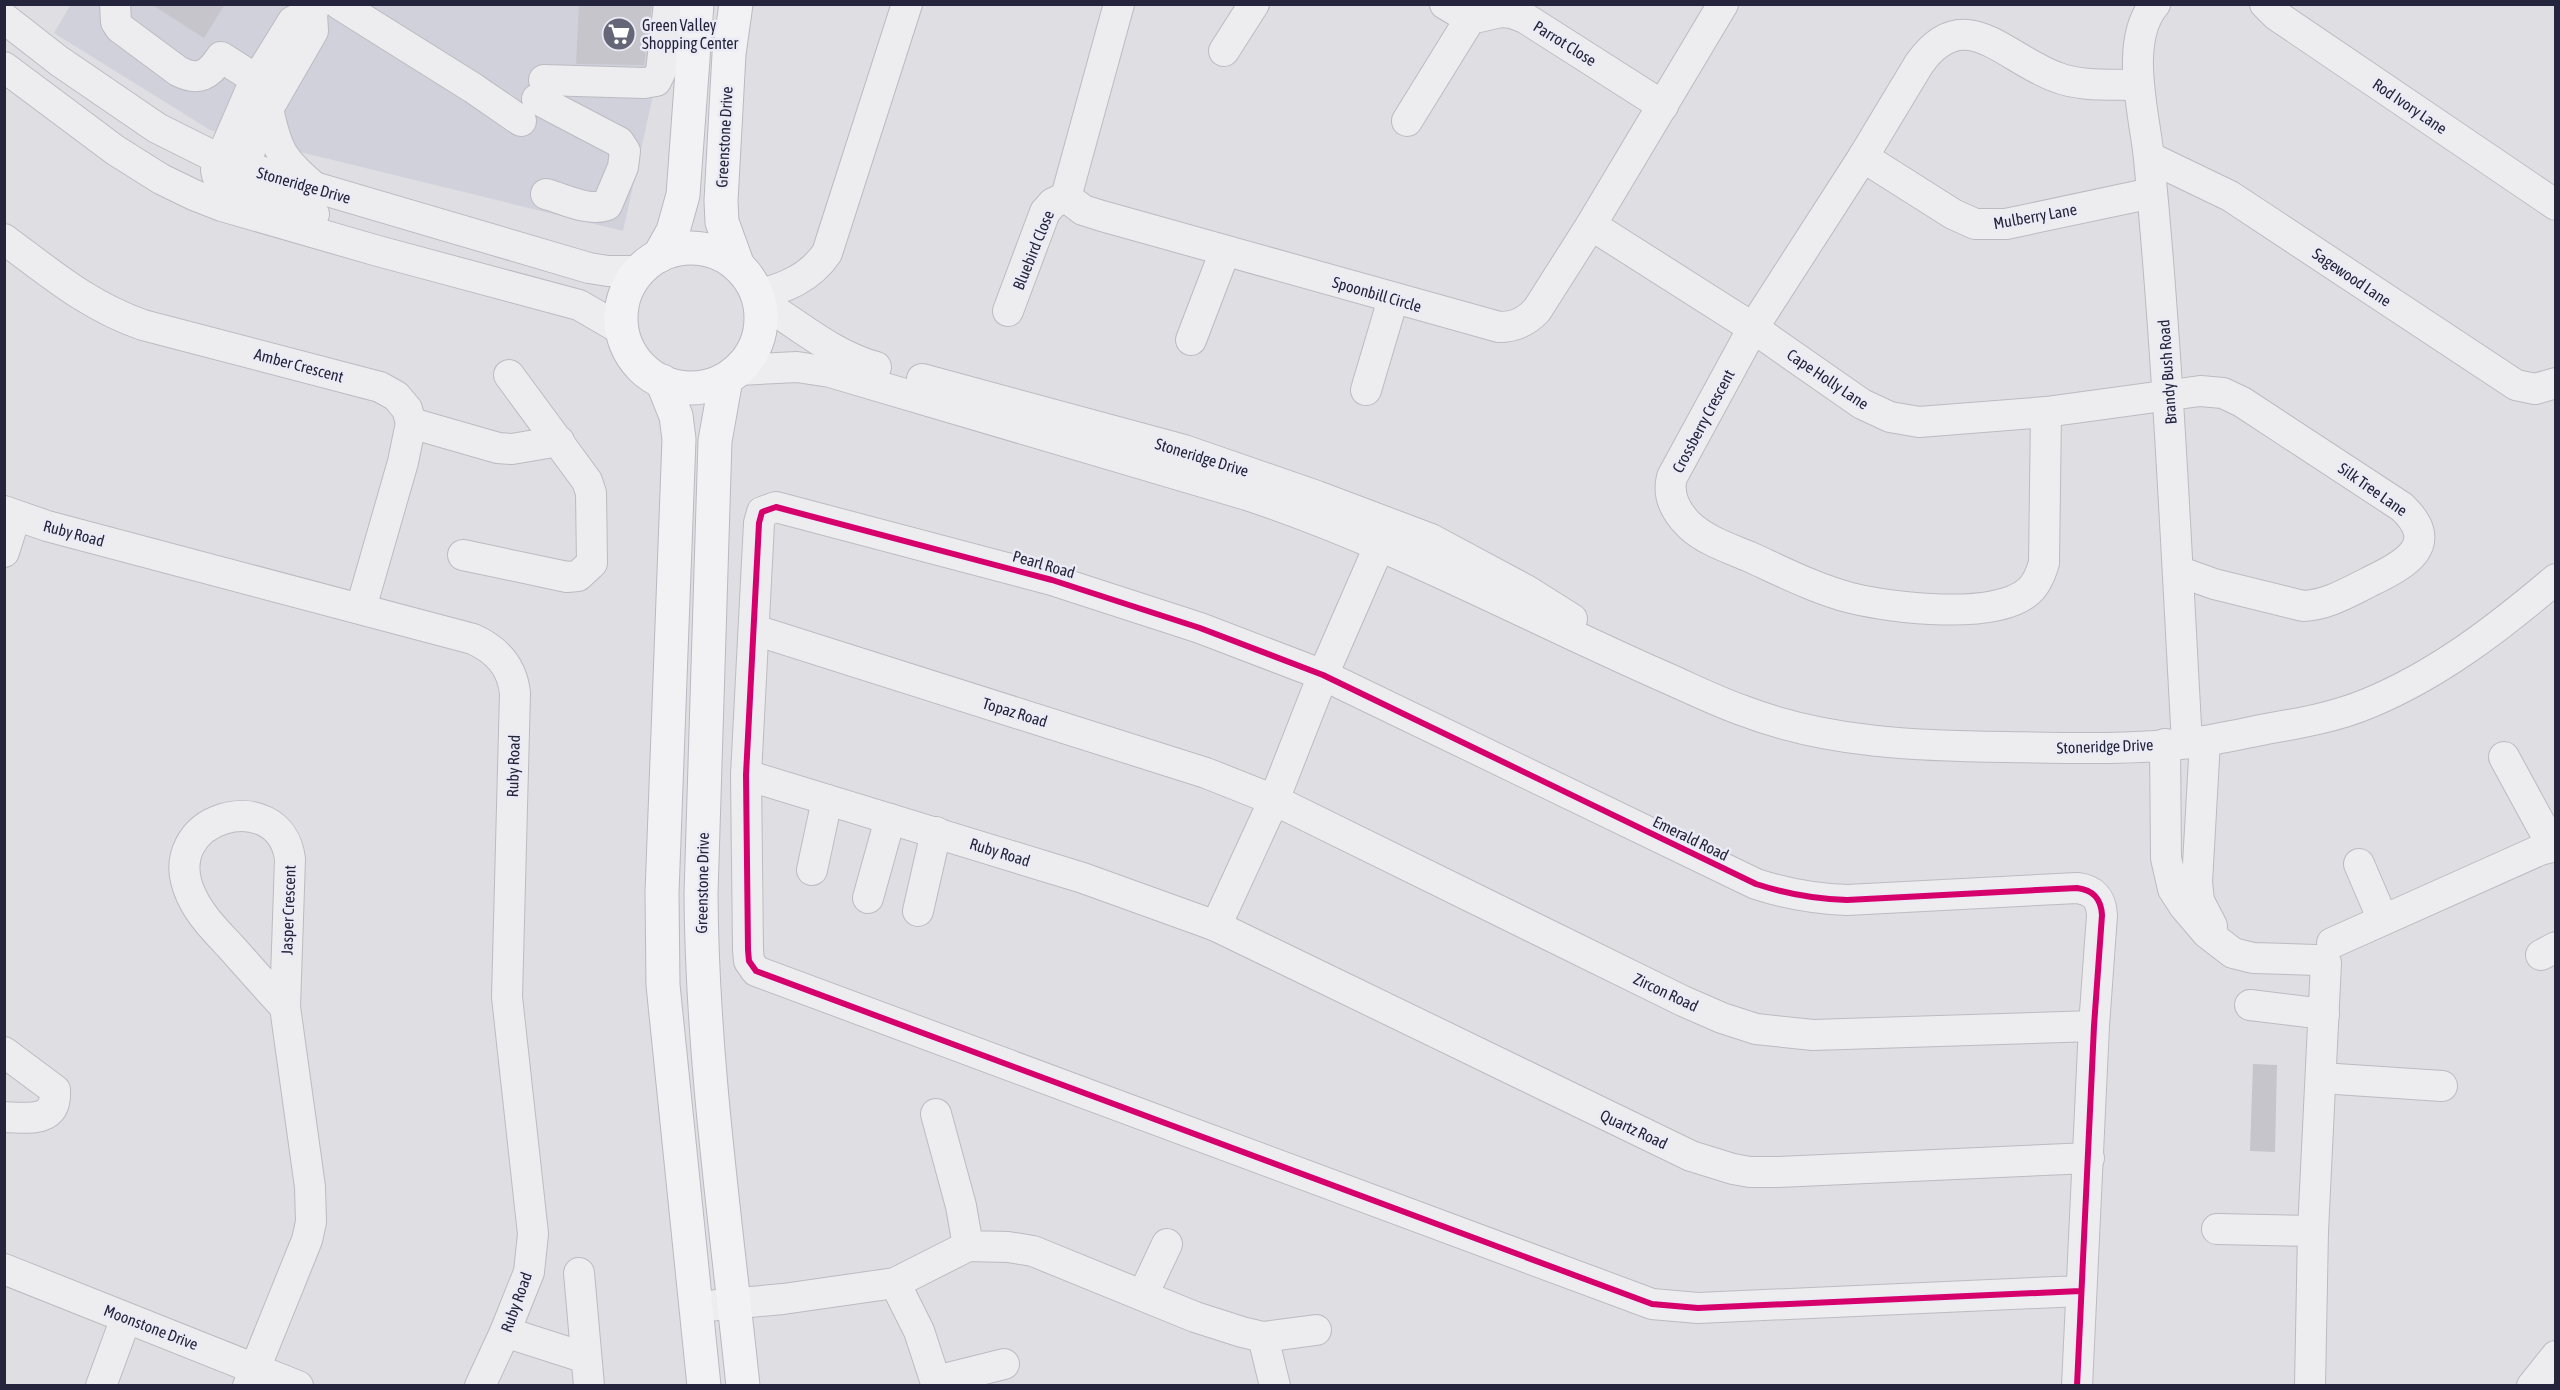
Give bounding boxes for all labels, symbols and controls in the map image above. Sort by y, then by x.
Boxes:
supermarket icon: Green Valley Shopping Center [601,16,637,52]
place label: Green Valley Shopping Center [642,16,739,53]
street label: Parrot Close [1530,17,1600,69]
street label: Rod Ivory Lane [2369,75,2450,138]
street label: Greenstone Drive [712,86,736,188]
street label: Stoneridge Drive [255,163,353,208]
street label: Mulberry Lane [1992,200,2078,233]
street label: Bluebird Close [1009,208,1057,292]
street label: Sagewood Lane [2309,244,2395,311]
street label: Spoonbill Circle [1330,273,1424,316]
street label: Brandy Bush Road [2154,319,2181,425]
street label: Amber Crescent [252,344,346,386]
street label: Cape Holly Lane [1783,345,1872,414]
street label: Crossberry Crescent [1668,366,1739,476]
street label: Stoneridge Drive [1153,434,1251,481]
street label: Silk Tree Lane [2335,459,2411,519]
street label: Ruby Road [41,516,107,551]
street label: Pearl Road [1011,547,1077,581]
street label: Topaz Road [980,694,1050,731]
street label: Ruby Road [503,734,524,798]
street label: Stoneridge Drive [2056,735,2154,758]
street label: Emerald Road [1650,812,1732,864]
street label: Greenstone Drive [692,832,712,934]
street label: Ruby Road [967,834,1033,871]
street label: Jasper Crescent [277,864,300,956]
street label: Zircon Road [1631,969,1701,1015]
street label: Quartz Road [1597,1106,1671,1152]
street label: Ruby Road [497,1270,536,1335]
street label: Moonstone Drive [101,1301,201,1353]

